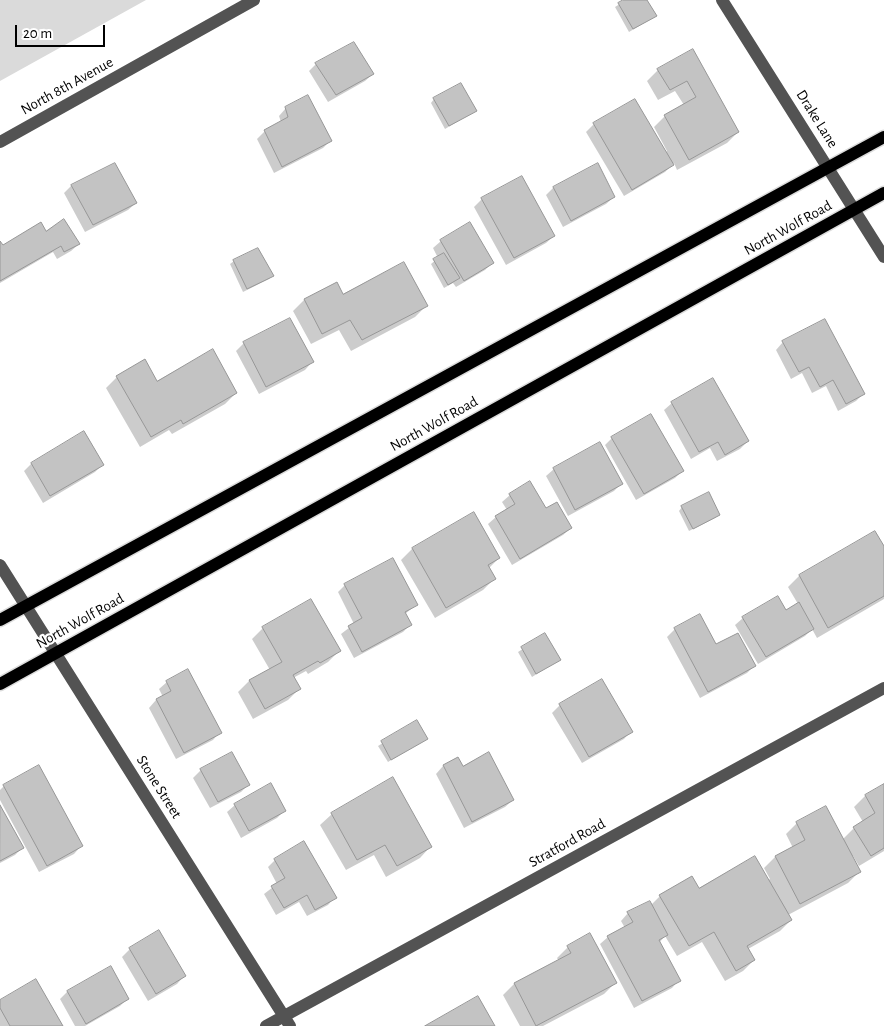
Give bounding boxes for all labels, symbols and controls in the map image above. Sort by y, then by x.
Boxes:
scale bar [18,15,108,47]
text: 20 m [23,26,52,41]
street label: North 8th Avenue [18,53,116,119]
street label: Drake Lane [792,87,842,151]
street label: North Wolf Road [741,196,835,260]
street label: North Wolf Road [387,392,481,456]
street label: North Wolf Road [33,589,127,653]
street label: Stone Street [132,752,186,822]
street label: Stratford Road [526,815,608,871]

